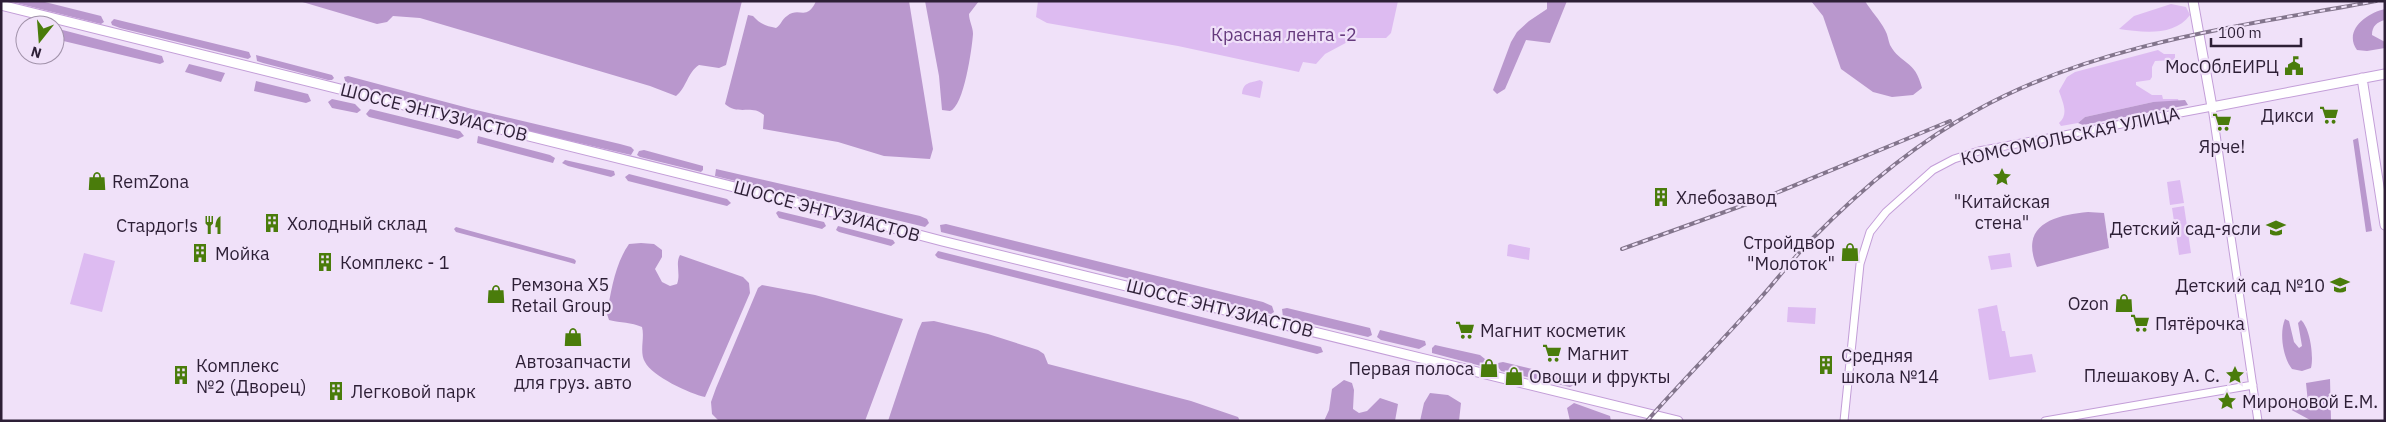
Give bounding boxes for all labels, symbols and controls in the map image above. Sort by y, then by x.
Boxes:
north arrow [15,15,65,65]
scale bar [2211,15,2301,47]
park label: Красная лента -2 [1211,23,1357,46]
text: 100 m [2218,23,2262,42]
text: N [29,42,44,63]
place label: МосОблЕИРЦ [2165,55,2279,78]
public building icon: МосОблЕИРЦ [2283,55,2305,77]
street label: ШОССЕ ЭНТУЗИАСТОВ [338,78,530,146]
street label: КОМСОМОЛЬСКАЯ УЛИЦА [1959,101,2182,170]
place label: Дикси [2261,104,2314,127]
supermarket icon: Дикси [2318,104,2340,126]
supermarket icon: Ярче! [2211,111,2233,133]
place label: Ярче! [2199,135,2245,158]
place icon: "Китайская стена" [1991,166,2013,188]
shop icon: RemZona [86,170,108,192]
place label: RemZona [112,170,189,193]
street label: ШОССЕ ЭНТУЗИАСТОВ [731,175,923,247]
building icon: Хлебозавод [1650,186,1672,208]
place label: Хлебозавод [1676,186,1777,209]
place label: "Китайская стена" [1954,190,2050,234]
building icon: Холодный склад [261,212,283,234]
place label: Холодный склад [287,212,427,235]
place label: Стардог!s [116,214,198,237]
restaurant icon: Стардог!s [202,214,224,236]
place label: Детский сад-ясли [2110,217,2261,240]
school or university icon: Детский сад-ясли [2265,217,2287,239]
place label: Стройдвор "Молоток" [1743,231,1835,275]
shop icon: Стройдвор "Молоток" [1839,241,1861,263]
building icon: Мойка [189,242,211,264]
place label: Мойка [215,242,270,265]
building icon: Комплекс - 1 [314,251,336,273]
place label: Комплекс - 1 [340,251,450,274]
place label: Ремзона X5 Retail Group [511,273,611,317]
street label: ШОССЕ ЭНТУЗИАСТОВ [1124,274,1316,342]
place label: Детский сад №10 [2176,274,2325,297]
school or university icon: Детский сад №10 [2329,274,2351,296]
shop icon: Ремзона X5 Retail Group [485,283,507,305]
place label: Ozon [2068,292,2109,315]
shop icon: Ozon [2113,292,2135,314]
supermarket icon: Пятёрочка [2129,312,2151,334]
place label: Пятёрочка [2155,312,2245,335]
supermarket icon: Магнит косметик [1454,319,1476,341]
place label: Магнит косметик [1480,319,1626,342]
shop icon: Автозапчасти для груз. авто [562,326,584,348]
supermarket icon: Магнит [1541,342,1563,364]
place label: Магнит [1567,342,1629,365]
place label: Средняя школа №14 [1841,344,1939,388]
place label: Автозапчасти для груз. авто [514,350,632,394]
place label: Комплекс №2 (Дворец) [196,354,307,398]
building icon: Средняя школа №14 [1815,354,1837,376]
place label: Первая полоса [1349,357,1474,380]
shop icon: Первая полоса [1478,357,1500,379]
building icon: Комплекс №2 (Дворец) [170,364,192,386]
place label: Плешакову А. С. [2084,364,2220,387]
place icon: Плешакову А. С. [2224,364,2246,386]
shop icon: Овощи и фрукты [1503,365,1525,387]
place label: Овощи и фрукты [1529,365,1671,388]
building icon: Легковой парк [325,380,347,402]
place label: Легковой парк [351,380,476,403]
place icon: Мироновой Е.М. [2216,390,2238,412]
place label: Мироновой Е.М. [2242,390,2378,413]

